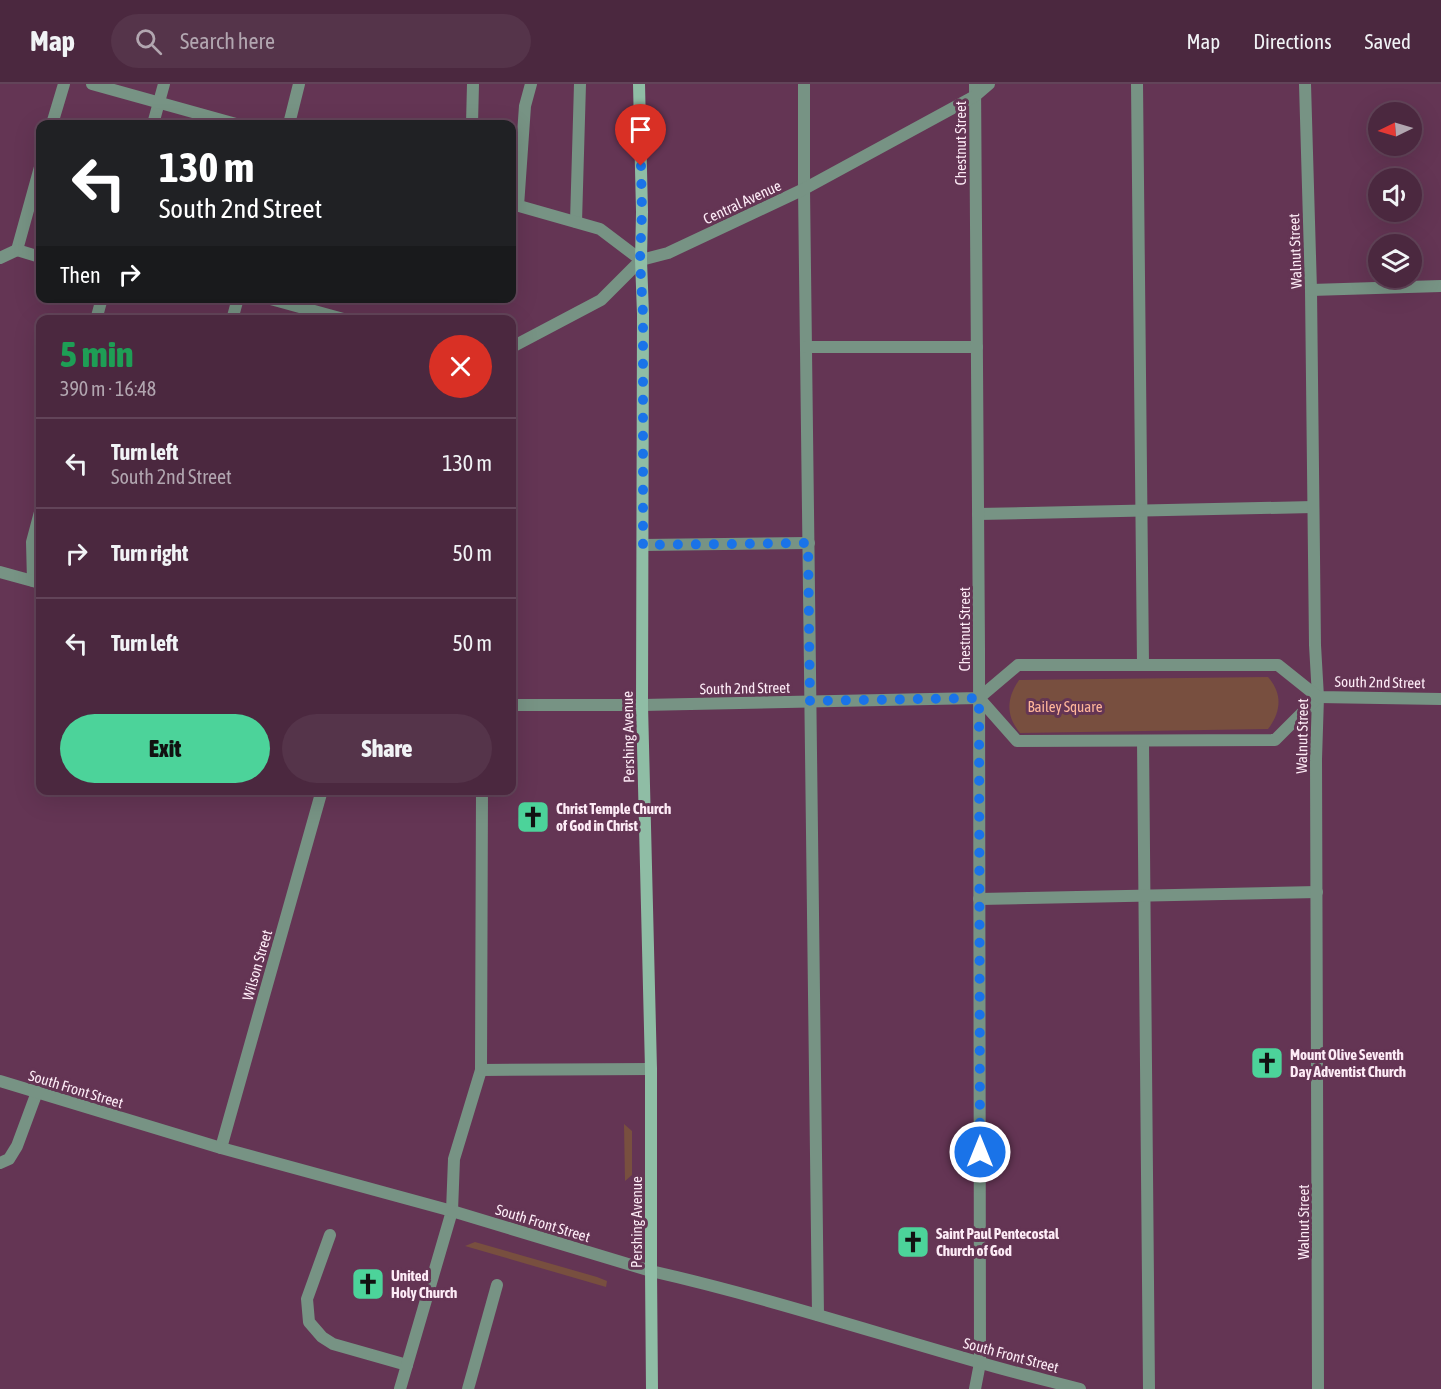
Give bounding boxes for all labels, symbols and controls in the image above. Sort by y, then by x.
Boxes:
search box [111,14,531,68]
text: Map [30,25,75,57]
icon: search [132,25,165,58]
text: Search here [180,28,275,54]
text: Map [1186,29,1220,53]
text: Directions [1253,29,1332,53]
text: Saved [1365,29,1411,53]
street label: Chestnut Street [952,101,969,185]
north arrow [1368,102,1422,156]
map controls [1368,102,1422,288]
pin [615,104,666,166]
icon: arrive [624,113,657,146]
text: 130 m [159,143,254,191]
icon: left [60,144,138,222]
button: sound [1368,168,1422,222]
street label: Central Avenue [700,177,784,227]
text: South 2nd Street [159,193,322,224]
street label: Walnut Street [1285,213,1305,289]
button: layers [1368,234,1422,288]
icon: right [113,258,146,291]
text: Then [60,262,101,288]
text: 5 min [60,333,134,375]
button: close [429,335,492,398]
text: 390 m · 16:48 [60,377,156,400]
text: Turn left [111,439,178,465]
icon: left [60,447,93,480]
text: 130 m [442,450,492,476]
text: South 2nd Street [111,465,232,488]
icon: right [60,537,93,570]
text: Turn right [111,540,188,566]
text: 50 m [452,540,492,566]
street label: Chestnut Street [956,587,973,671]
icon: left [60,627,93,660]
text: Turn left [111,630,178,656]
text: 50 m [452,630,492,656]
street label: South 2nd Street [1335,673,1425,691]
street label: South 2nd Street [700,679,790,697]
street label: Pershing Avenue [619,691,637,783]
park label: Bailey Square [1027,698,1103,715]
street label: Walnut Street [1293,698,1311,774]
button: Exit [60,714,270,783]
button: Share [282,714,492,783]
church icon: Christ Temple Church of God in Christ [515,799,551,835]
place label: Christ Temple Church of God in Christ [556,800,671,834]
street label: Wilson Street [239,928,275,1002]
church icon: Mount Olive Seventh Day Adventist Church [1249,1045,1285,1081]
place label: Mount Olive Seventh Day Adventist Church [1290,1046,1406,1080]
street label: South Front Street [27,1067,125,1111]
position arrow [948,1120,1012,1184]
street label: Pershing Avenue [628,1176,645,1268]
street label: Walnut Street [1295,1184,1312,1260]
street label: South Front Street [494,1201,592,1245]
church icon: Saint Paul Pentecostal Church of God [895,1224,931,1260]
place label: Saint Paul Pentecostal Church of God [936,1225,1060,1259]
church icon: United Holy Church [350,1266,386,1302]
place label: United Holy Church [391,1267,457,1301]
street label: South Front Street [961,1334,1061,1376]

